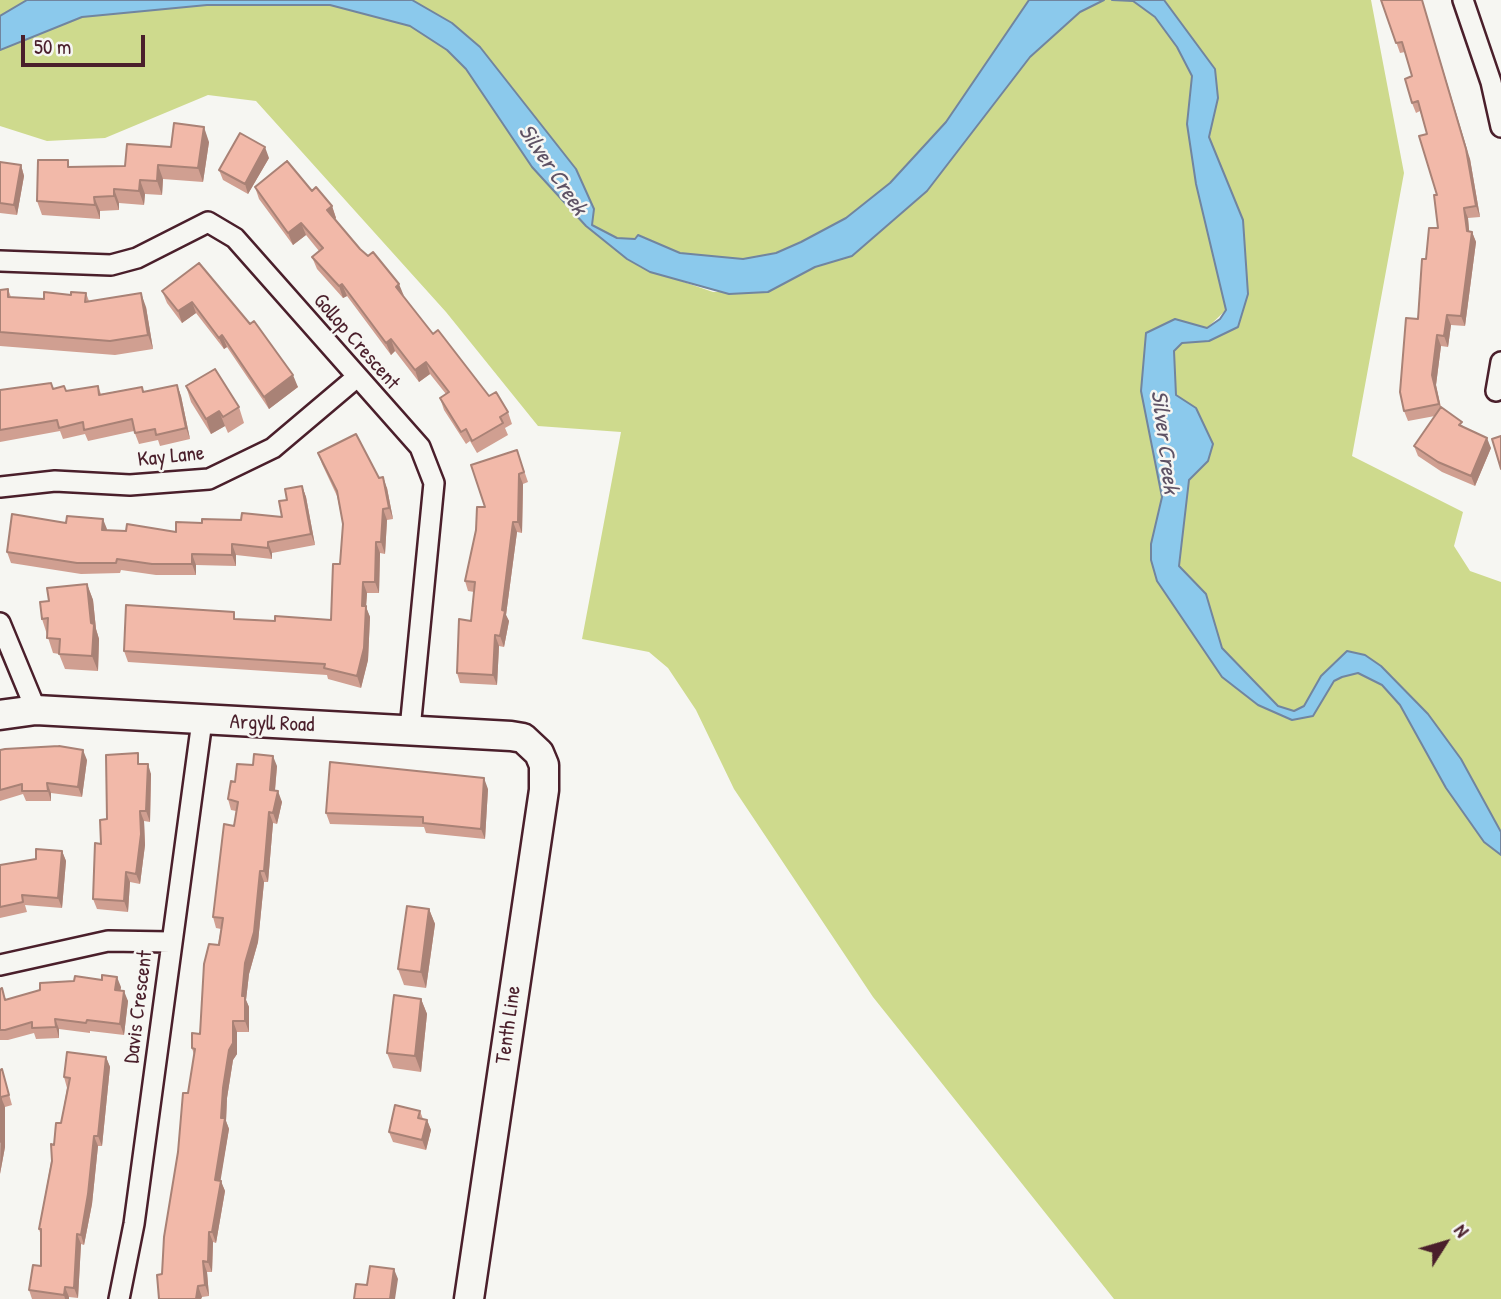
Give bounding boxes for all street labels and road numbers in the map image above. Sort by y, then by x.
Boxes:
street label: Gollop Crescent [307,289,405,395]
street label: Kay Lane [136,441,206,473]
street label: Argyll Road [229,710,315,738]
street label: Davis Crescent [120,949,158,1065]
street label: Tenth Line [491,984,527,1066]

